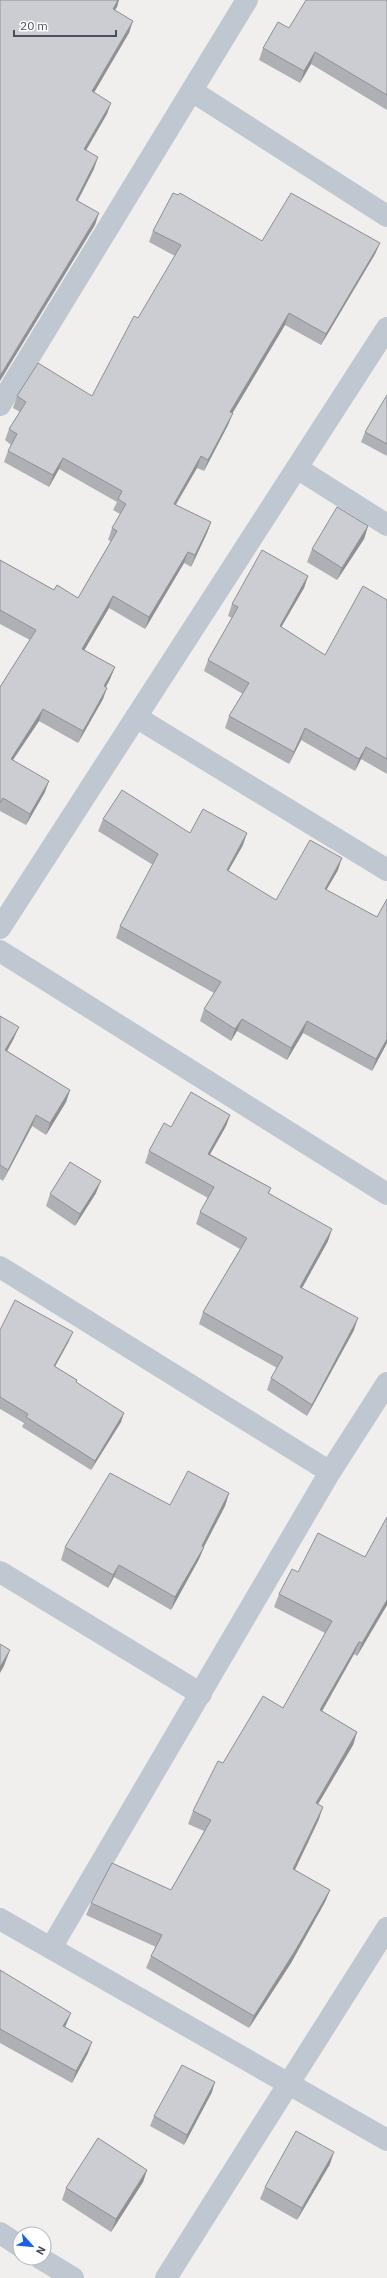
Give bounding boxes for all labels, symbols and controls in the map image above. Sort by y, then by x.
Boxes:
scale bar [14,12,116,38]
text: 20 m [20,18,48,33]
north arrow [12,2226,52,2266]
text: N [33,2244,49,2257]

